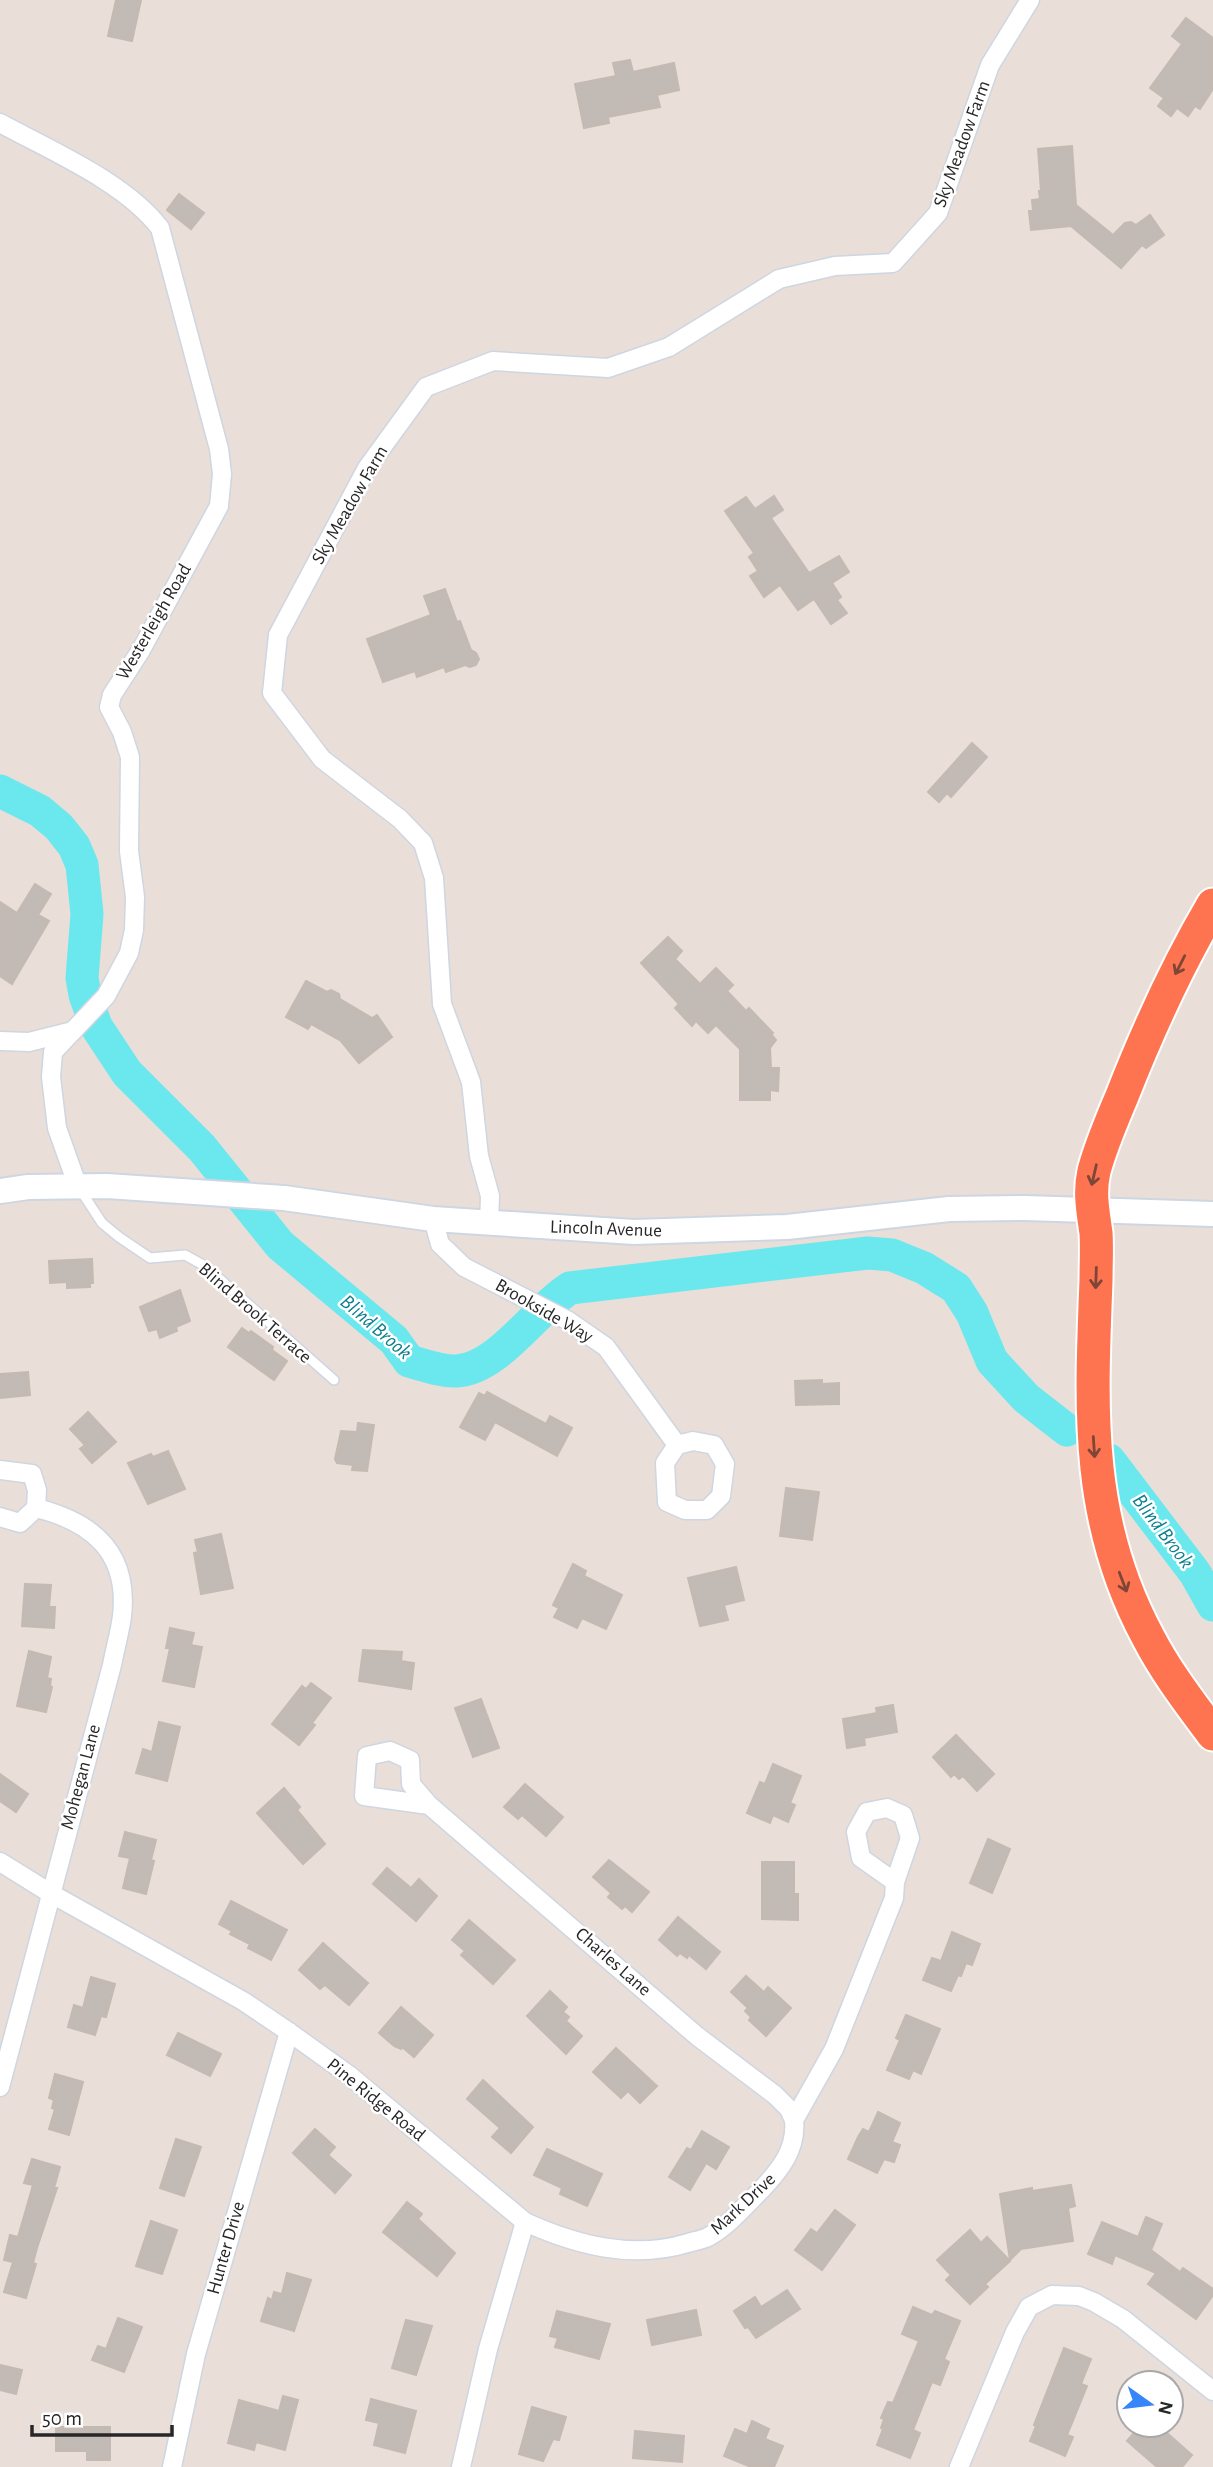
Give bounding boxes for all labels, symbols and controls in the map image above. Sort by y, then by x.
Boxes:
street label: Sky Meadow Farm [930,78,994,210]
street label: Sky Meadow Farm [308,443,392,567]
street label: Westerleigh Road [113,561,195,683]
one-way arrow [1173,954,1187,975]
one-way arrow [1087,1163,1100,1186]
street label: Lincoln Avenue [550,1218,662,1240]
street label: Blind Brook Terrace [195,1259,315,1367]
one-way arrow [1089,1266,1102,1289]
street label: Brookside Way [492,1275,596,1347]
water label: Blind Brook [336,1291,416,1364]
one-way arrow [1088,1435,1101,1458]
water label: Blind Brook [1128,1490,1198,1572]
one-way arrow [1118,1571,1131,1593]
street label: Mohegan Lane [58,1722,104,1832]
street label: Charles Lane [572,1924,654,2000]
street label: Pine Ridge Road [323,2055,429,2145]
street label: Mark Drive [707,2169,779,2239]
street label: Hunter Drive [204,2199,248,2297]
north arrow [1115,2369,1185,2439]
scale bar [32,2394,172,2438]
text: N [1154,2399,1176,2416]
text: 50 m [42,2408,82,2429]

